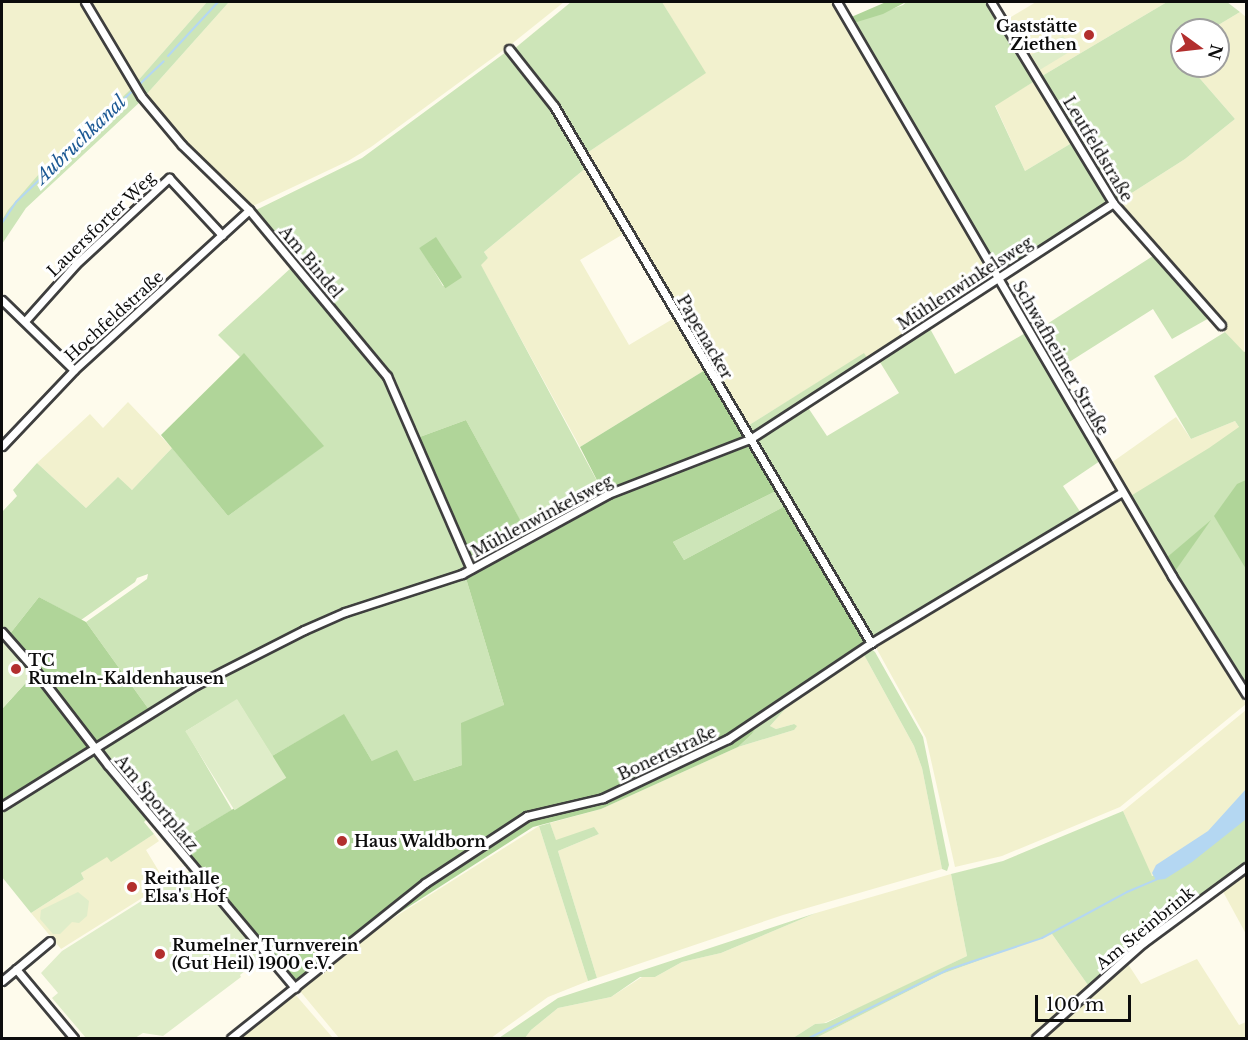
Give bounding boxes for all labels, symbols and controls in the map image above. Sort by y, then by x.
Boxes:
place label: Gaststätte Ziethen [996,16,1077,54]
north arrow [1170,18,1230,78]
marker: Gaststätte Ziethen [1082,28,1096,42]
text: N [1204,42,1227,62]
water label: Aubruchkanal [31,92,131,188]
street label: Leutfeldstraße [1059,93,1137,205]
street label: Lauersforter Weg [43,167,159,281]
street label: Am Bindel [275,222,347,302]
street label: Mühlenwinkelsweg [894,232,1036,334]
street label: Hochfeldstraße [61,267,167,365]
street label: Schwafheimer Straße [1009,277,1113,439]
street label: Papenacker [673,291,737,383]
street label: Mühlenwinkelsweg [468,471,616,561]
place label: TC Rumeln-Kaldenhausen [28,650,224,688]
marker: TC Rumeln-Kaldenhausen [9,662,23,676]
street label: Bonertstraße [615,722,719,784]
street label: Am Sportplatz [111,751,203,855]
place label: Haus Waldborn [354,831,487,851]
marker: Haus Waldborn [335,834,349,848]
place label: Reithalle Elsa's Hof [144,868,226,906]
marker: Reithalle Elsa's Hof [125,880,139,894]
street label: Am Steinbrink [1092,883,1198,973]
place label: Rumelner Turnverein (Gut Heil) 1900 e.V. [172,935,359,973]
marker: Rumelner Turnverein (Gut Heil) 1900 e.V. [153,947,167,961]
scale bar [1038,983,1134,1021]
text: 100 m [1046,994,1104,1016]

